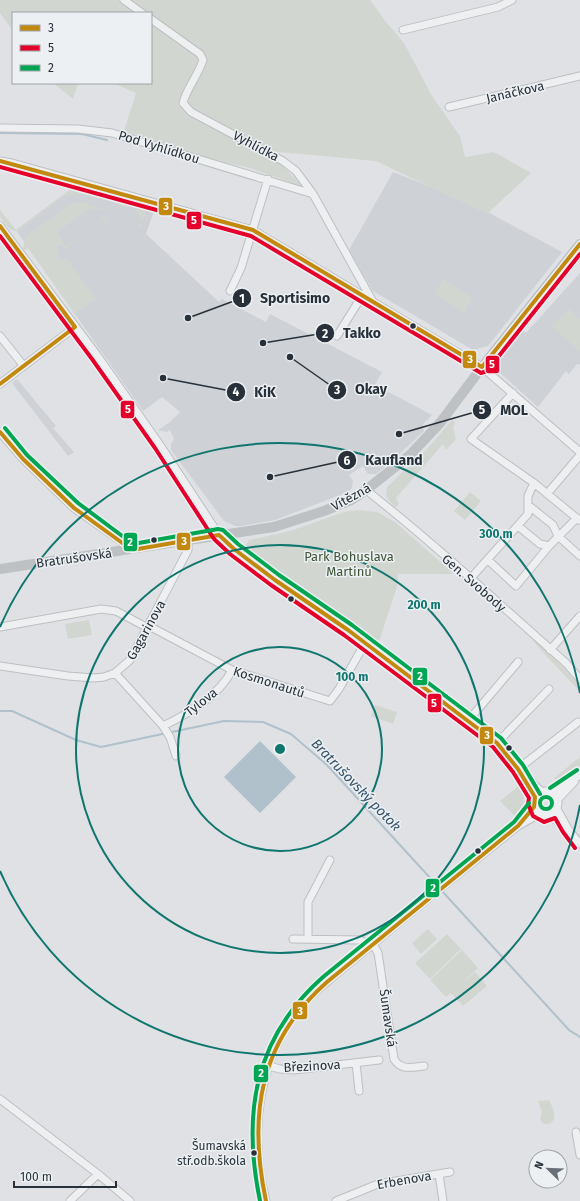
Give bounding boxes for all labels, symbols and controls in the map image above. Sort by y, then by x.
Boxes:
legend [12,12,152,84]
text: 3 [48,21,54,35]
text: 5 [48,41,54,55]
text: 2 [48,61,54,75]
street label: Janáčkova [484,78,546,106]
street label: Pod Vyhlídkou [117,128,201,166]
street label: Vyhlídka [230,128,282,164]
line badge: 3 [158,197,173,216]
text: 3 [162,200,169,213]
line badge: 5 [186,211,202,230]
text: 5 [191,214,197,227]
callout: Sportisimo [232,285,338,311]
text: Sportisimo [260,290,330,307]
text: 1 [239,292,245,306]
callout: Takko [315,320,389,346]
unlabelled marker [408,321,418,331]
text: Takko [343,325,381,342]
text: 2 [322,327,328,341]
line badge: 3 [462,350,477,369]
text: 3 [466,353,473,366]
line badge: 5 [485,355,500,374]
text: 5 [489,358,495,371]
callout: Okay [327,377,395,403]
callout: KiK [226,379,283,405]
text: Okay [355,381,388,398]
text: 3 [333,383,340,397]
text: KiK [254,384,277,401]
text: 4 [233,385,240,399]
callout: MOL [472,397,536,423]
line badge: 5 [120,400,135,419]
text: MOL [500,402,528,419]
text: 5 [125,403,131,416]
text: 5 [479,403,486,417]
callout: Kaufland [337,447,431,473]
text: Kaufland [365,452,423,469]
text: 6 [344,454,351,468]
street label: Vítězná [329,480,373,514]
text: 300 m [478,527,513,541]
line badge: 2 [123,532,138,552]
line badge: 3 [176,532,191,551]
unlabelled marker [149,535,159,545]
text: 3 [180,535,187,548]
text: 2 [127,536,133,549]
street label: Bratrušovská [35,545,113,571]
park label: Park Bohuslava Martinů [304,549,394,579]
street label: Gen. Svobody [439,551,510,615]
unlabelled marker [286,594,296,604]
street label: Gagarinova [123,598,169,662]
text: 200 m [407,598,441,612]
street label: Kosmonautů [231,663,307,701]
line badge: 2 [412,667,428,686]
text: 100 m [336,670,368,684]
text: 2 [417,670,423,683]
street label: Tylova [182,685,220,719]
line badge: 5 [427,693,442,713]
text: 5 [431,697,437,710]
line badge: 3 [479,726,494,745]
text: 3 [483,729,490,742]
water label: Bratrušovský potok [308,735,405,835]
centre of rings [273,742,287,756]
unlabelled marker [504,743,514,753]
unlabelled marker [473,846,483,856]
line badge: 2 [425,878,440,898]
text: 2 [430,882,436,895]
street label: Šumavská [376,988,400,1048]
line badge: 3 [292,1001,308,1020]
text: 3 [296,1005,303,1018]
street label: Březinova [283,1057,341,1075]
line badge: 2 [253,1064,269,1083]
text: 2 [258,1067,264,1080]
place label: Šumavská stř.odb.škola [177,1138,246,1168]
marker: Šumavská stř.odb.škola [249,1148,259,1158]
north arrow [528,1149,568,1189]
text: N [532,1159,547,1171]
scale bar [14,1163,116,1189]
street label: Erbenova [376,1168,432,1192]
text: 100 m [20,1170,52,1184]

